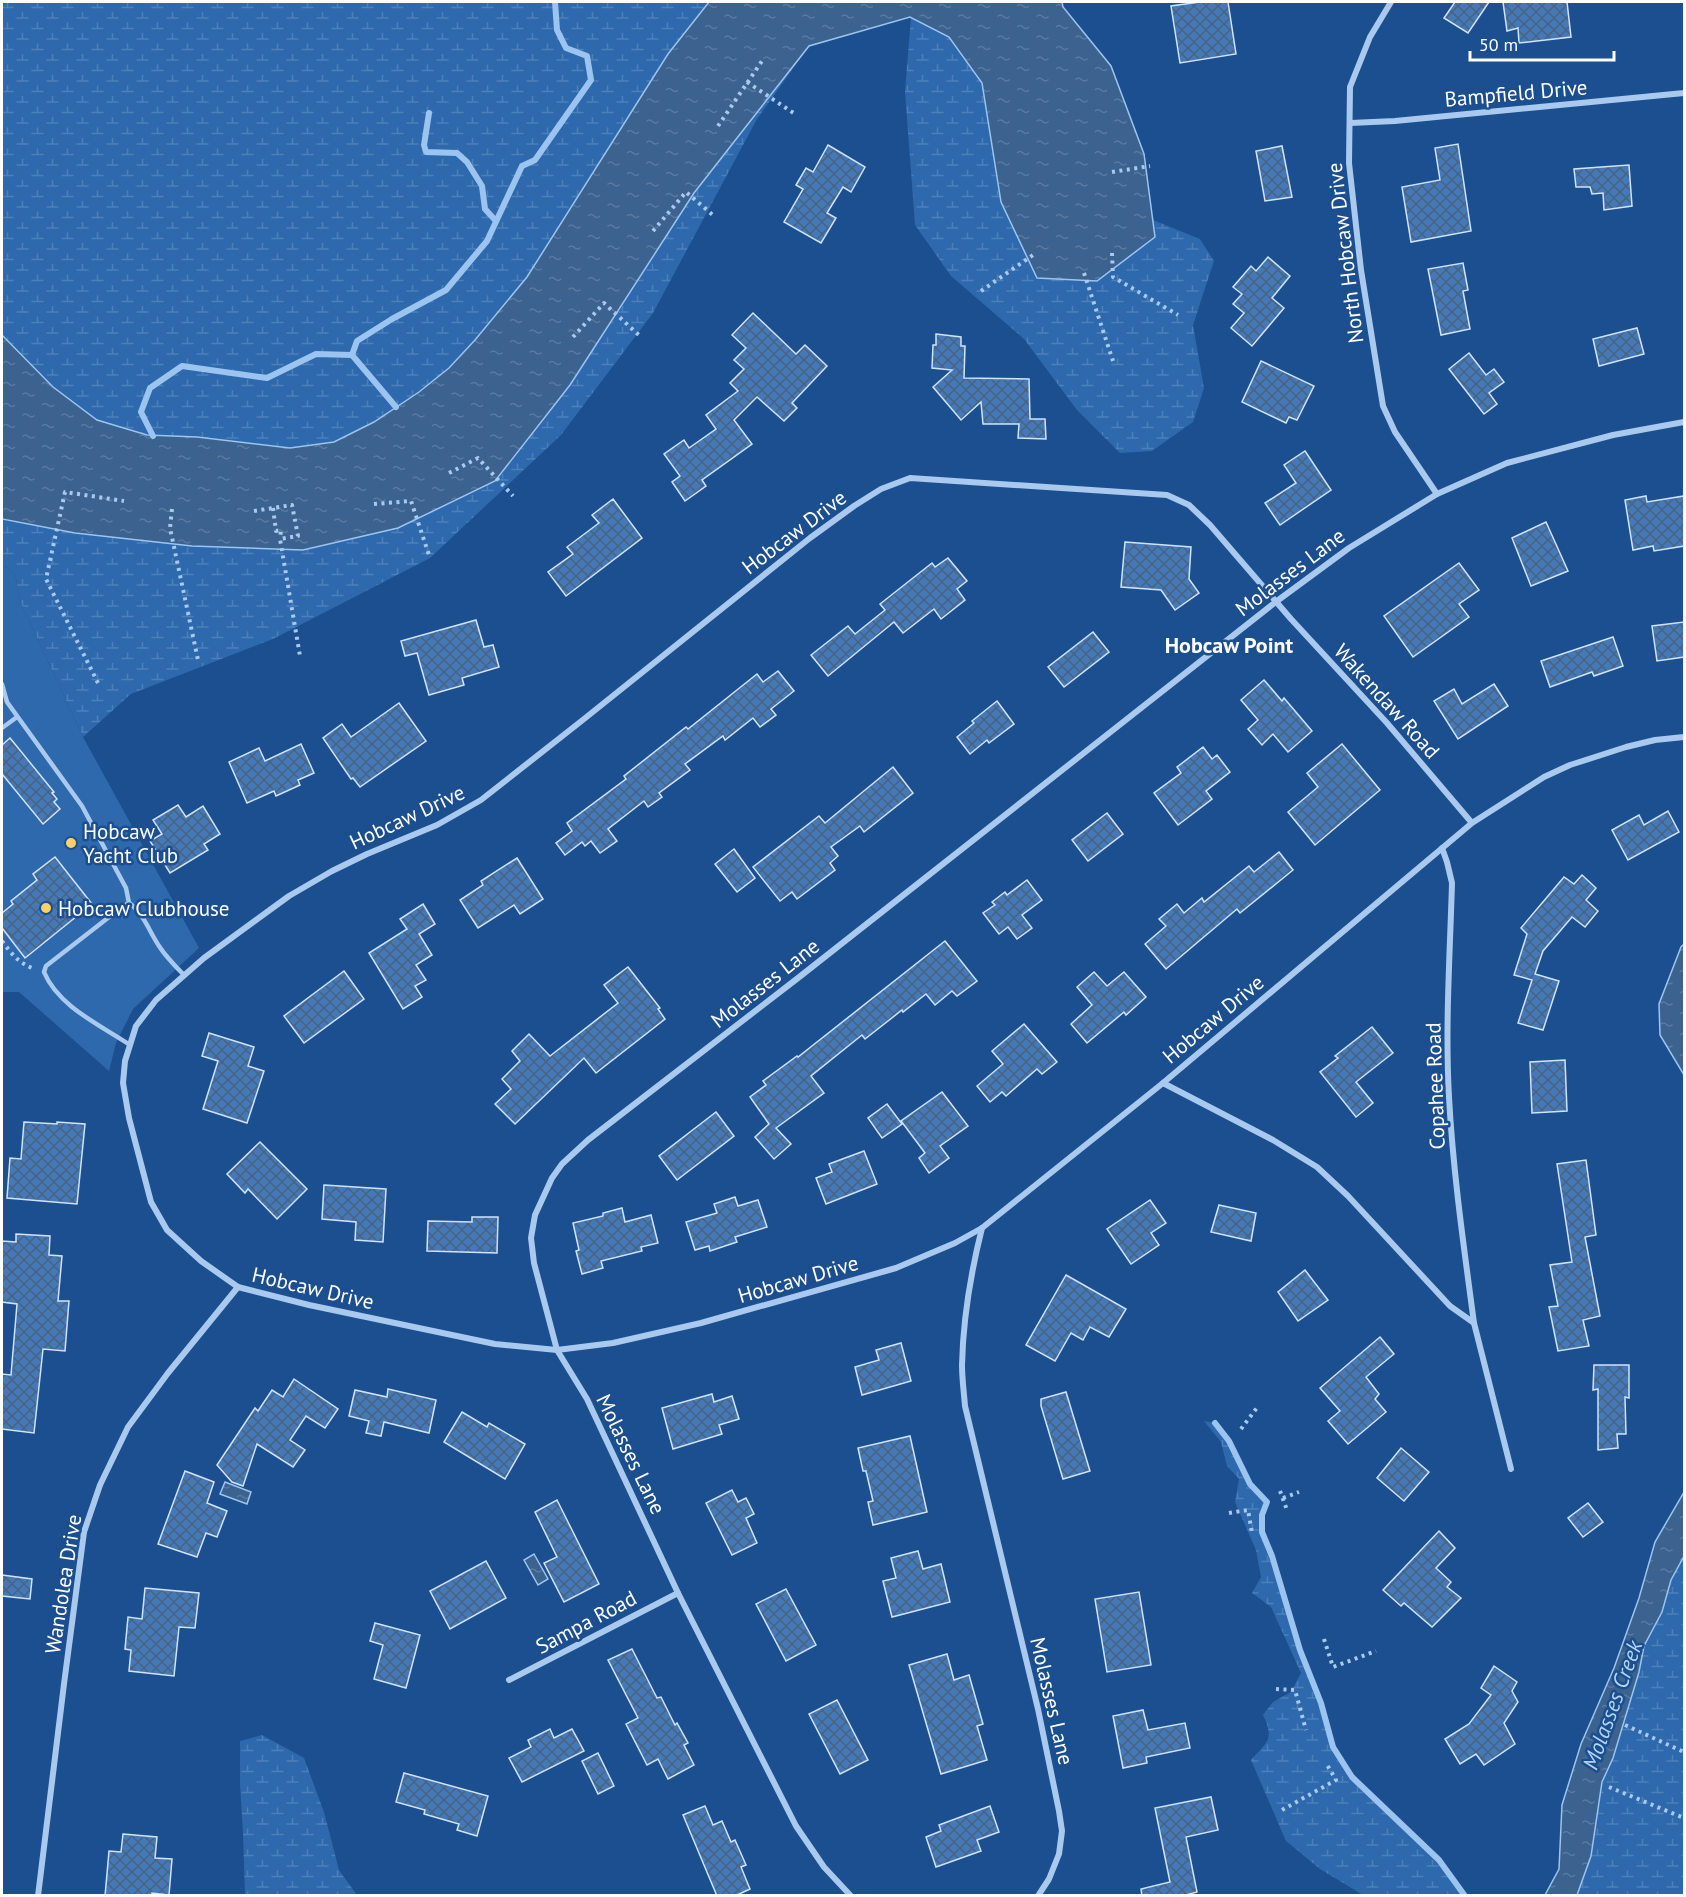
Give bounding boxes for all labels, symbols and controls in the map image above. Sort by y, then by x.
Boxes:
scale bar [1470,24,1614,62]
text: 50 m [1479,33,1518,56]
street label: Bampfield Drive [1443,73,1589,113]
street label: North Hobcaw Drive [1321,161,1369,345]
street label: Hobcaw Drive [736,484,852,580]
street label: Molasses Lane [1230,522,1350,622]
district label: Hobcaw Point [1165,631,1294,659]
street label: Wakendaw Road [1328,638,1446,764]
street label: Hobcaw Drive [345,779,469,855]
place label: Hobcaw Yacht Club [83,818,178,869]
marker: Hobcaw Yacht Club [64,836,78,850]
place label: Hobcaw Clubhouse [58,895,230,922]
marker: Hobcaw Clubhouse [39,901,53,915]
street label: Molasses Lane [705,932,825,1034]
street label: Hobcaw Drive [1157,969,1269,1069]
street label: Copahee Road [1419,1022,1451,1150]
street label: Hobcaw Drive [735,1249,861,1309]
street label: Hobcaw Drive [249,1261,377,1315]
street label: Molasses Lane [590,1390,672,1518]
street label: Wandolea Drive [39,1512,87,1656]
street label: Sampa Road [531,1584,641,1660]
street label: Molasses Lane [1024,1635,1080,1767]
water label: Molasses Creek [1576,1636,1649,1773]

